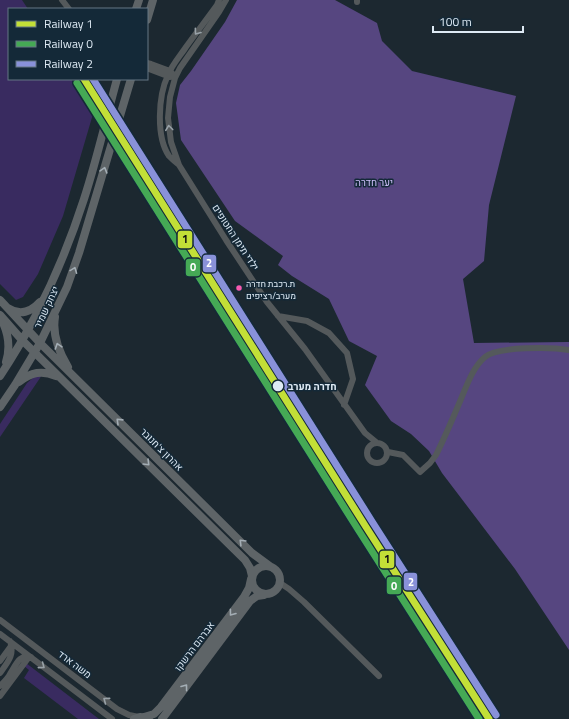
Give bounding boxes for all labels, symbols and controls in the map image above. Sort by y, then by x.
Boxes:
legend [8,8,148,80]
scale bar [433,8,523,34]
text: 100 m [439,12,472,31]
text: Railway 1 [44,14,93,33]
one-way arrow [195,28,202,35]
text: Railway 0 [44,34,93,53]
text: Railway 2 [44,54,93,73]
one-way arrow [165,125,174,131]
one-way arrow [99,167,108,174]
park label: יער חדרה [355,175,393,190]
street label: ילדי תימן החטופים [209,201,263,273]
line badge: 1 [177,230,193,249]
text: 1 [182,231,188,247]
line badge: 2 [202,254,217,273]
text: 2 [206,255,212,271]
line badge: 0 [185,258,201,277]
text: 0 [190,259,196,275]
one-way arrow [69,266,77,273]
place label: ת.רכבת חדרה מערב/רציפים [246,277,296,302]
marker: ת.רכבת חדרה מערב/רציפים [234,283,244,293]
street label: יצחק שמיר [30,284,63,331]
one-way arrow [54,343,63,350]
marker: חדרה מערב [271,379,285,393]
place label: חדרה מערב [288,379,337,394]
one-way arrow [116,419,124,426]
street label: אהרון צ'חנובר [137,424,187,474]
one-way arrow [142,458,150,466]
one-way arrow [239,539,247,547]
line badge: 1 [379,550,395,569]
text: 1 [384,551,390,567]
line badge: 2 [403,572,418,591]
text: 2 [408,574,414,590]
line badge: 0 [386,576,402,595]
text: 0 [391,578,397,594]
one-way arrow [230,608,237,615]
street label: אברהם הרשקו [171,618,218,674]
street label: משה ארד [55,647,95,682]
one-way arrow [38,661,45,668]
one-way arrow [180,685,187,692]
one-way arrow [103,698,110,705]

